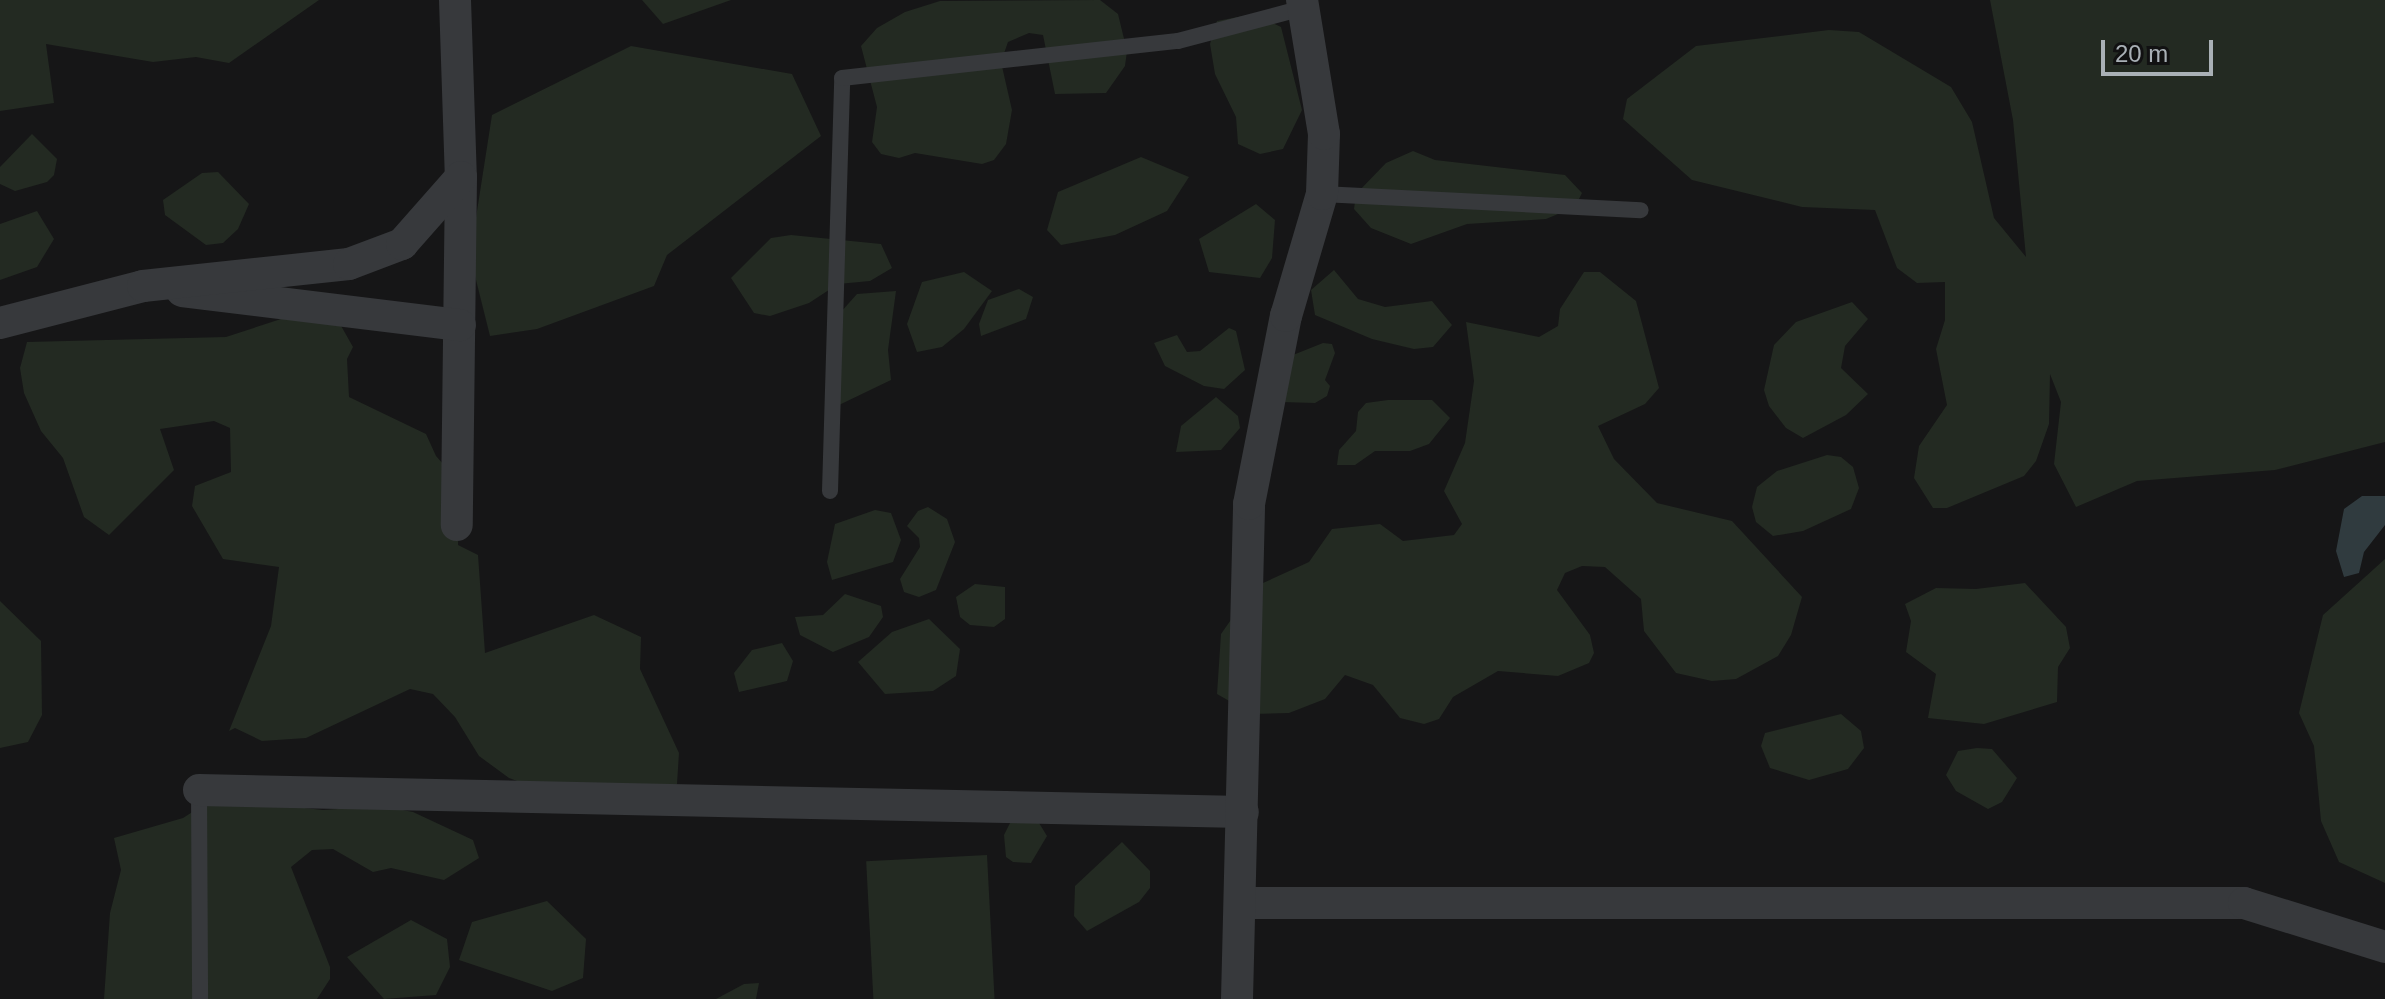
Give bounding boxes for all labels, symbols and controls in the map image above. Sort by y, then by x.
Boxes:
scale bar [2105,24,2217,74]
text: 20 m [2115,40,2168,67]

